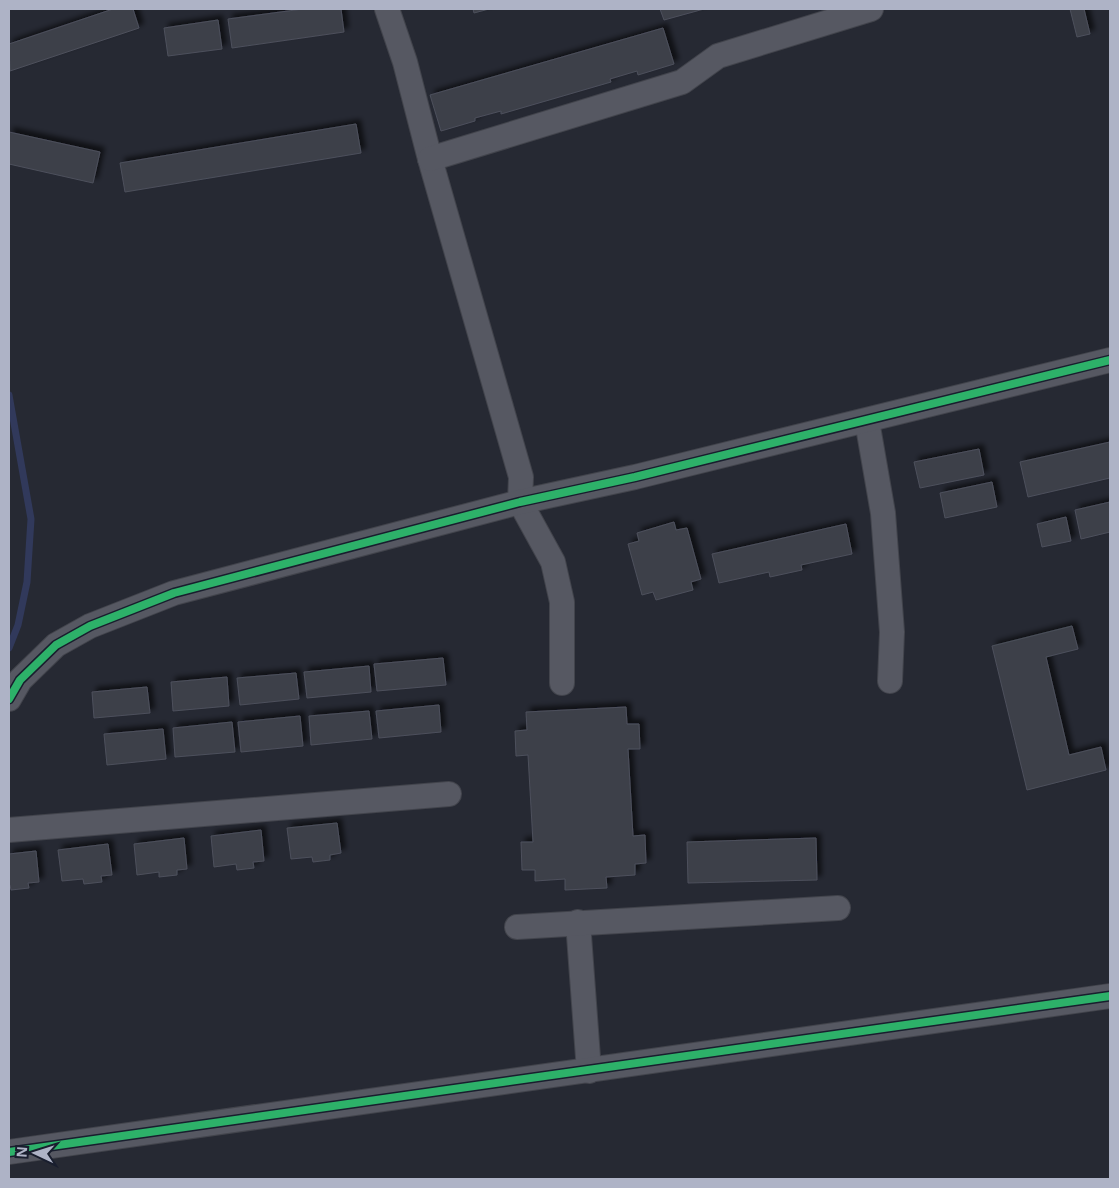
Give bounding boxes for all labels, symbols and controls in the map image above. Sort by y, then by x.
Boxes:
north arrow [10,1128,60,1178]
text: N [12,1146,31,1158]

